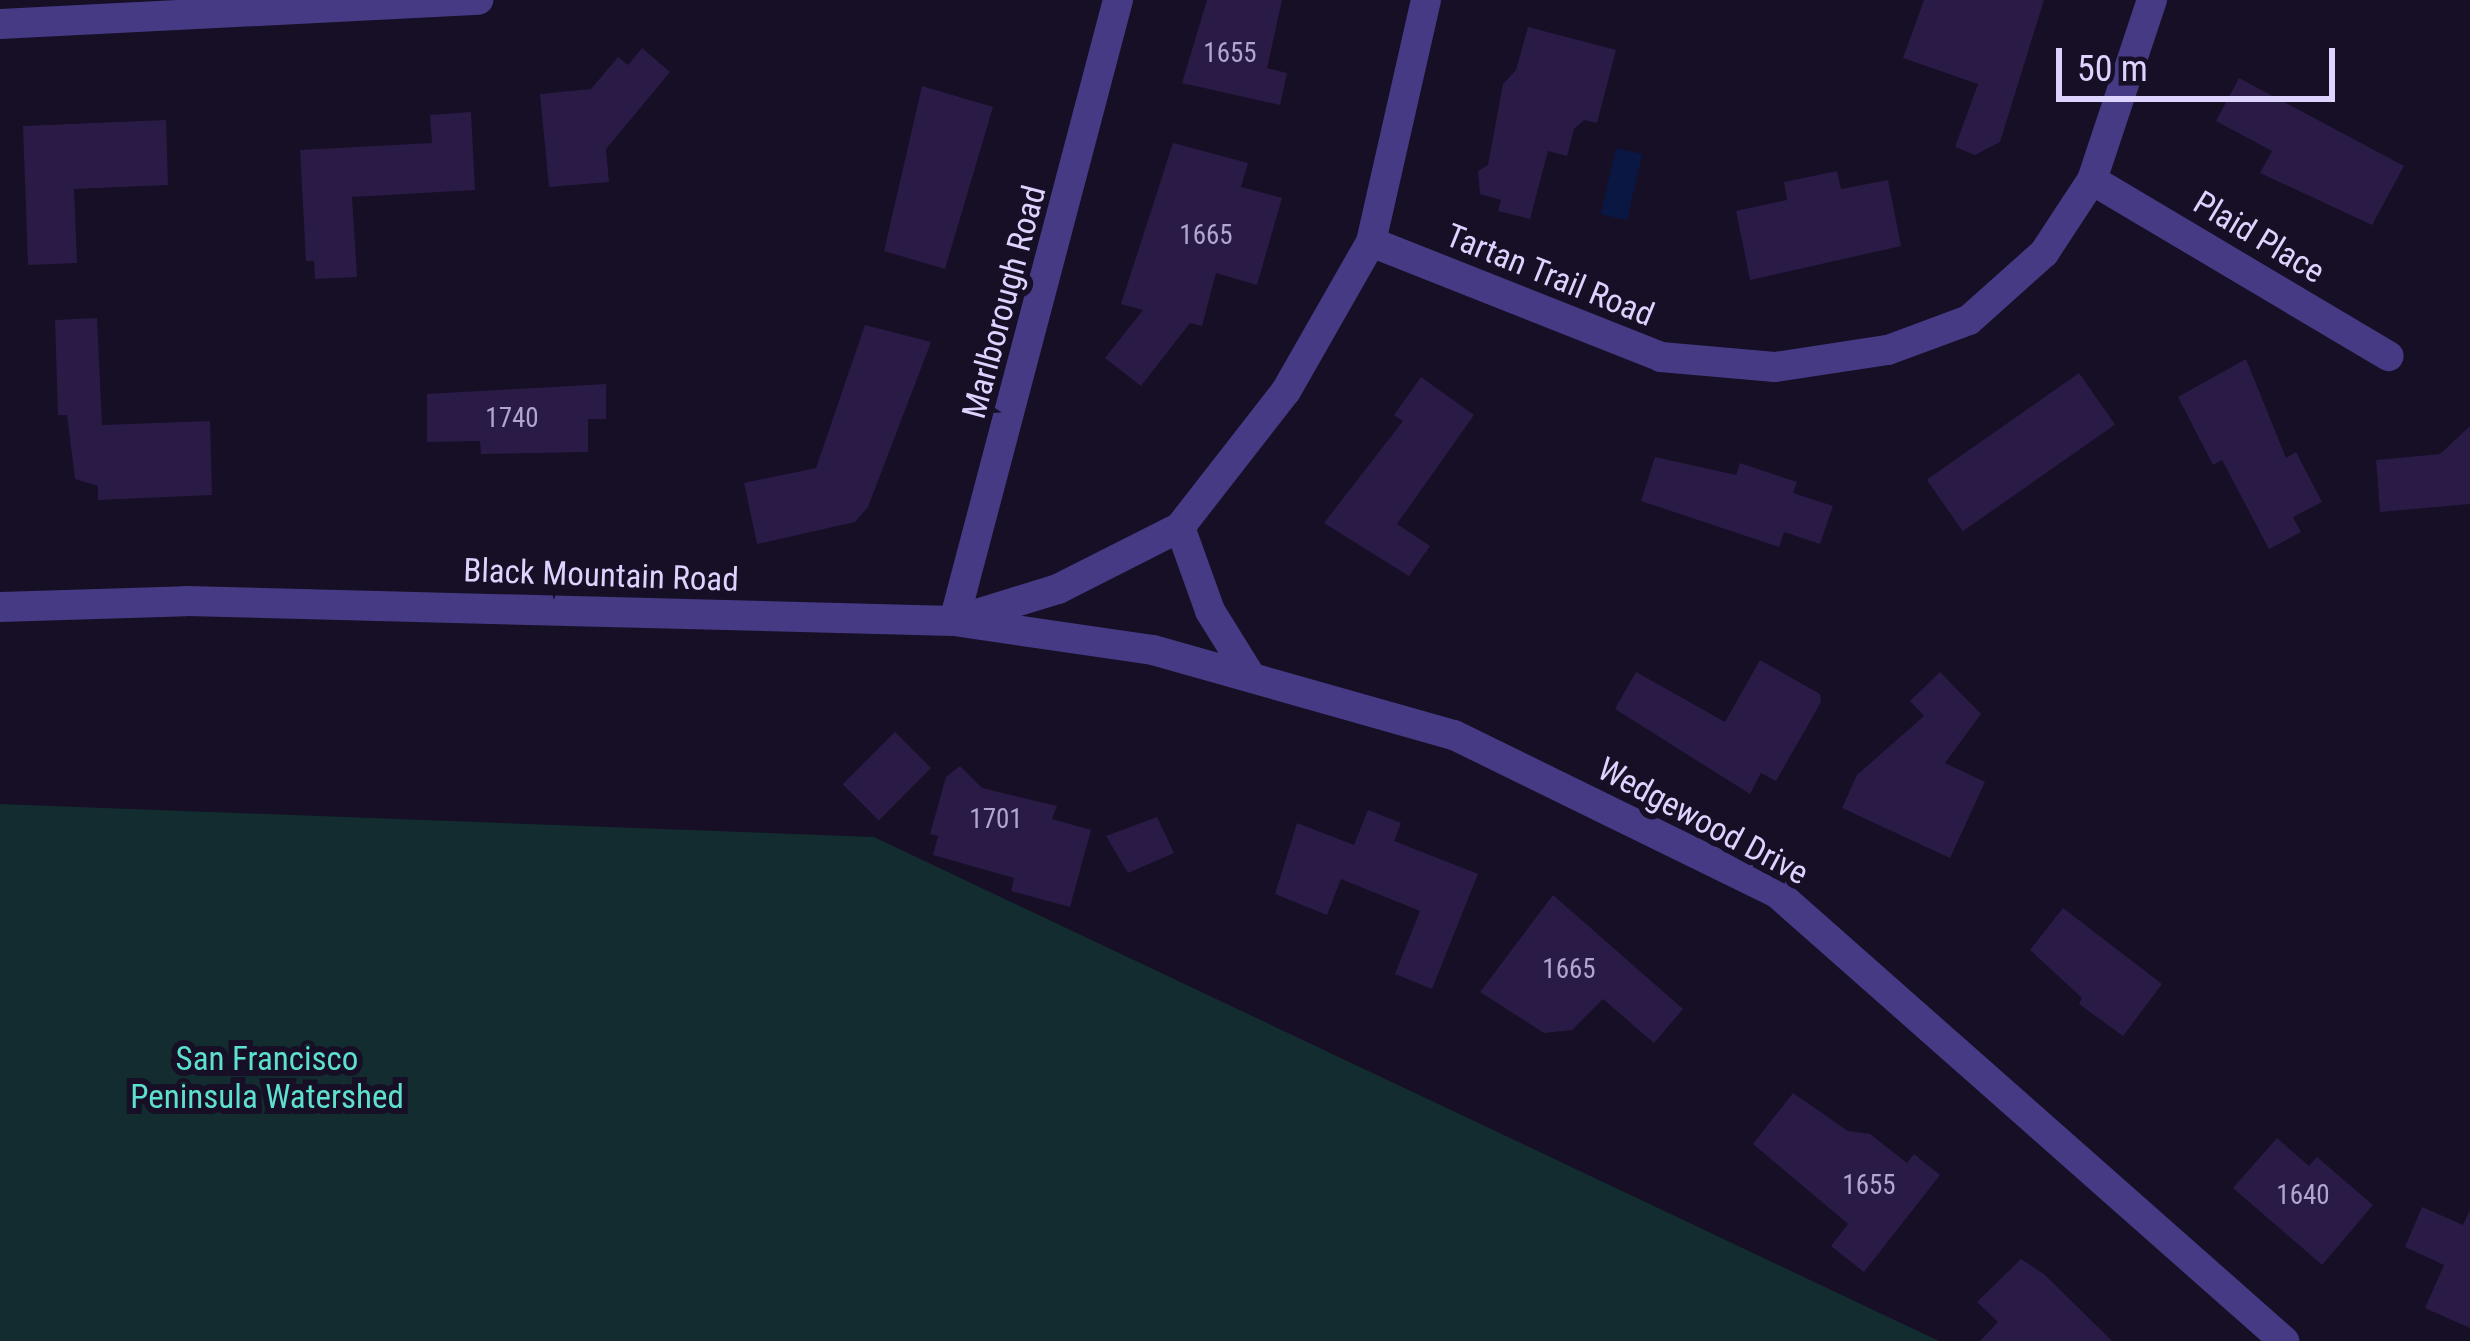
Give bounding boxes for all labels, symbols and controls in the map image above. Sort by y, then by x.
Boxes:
scale bar [2062,24,2341,98]
house number: 1655 [1203,38,1257,70]
text: 50 m [2077,48,2148,90]
street label: Marlborough Road [954,181,1054,423]
street label: Plaid Place [2186,183,2332,291]
street label: Tartan Trail Road [1440,215,1660,335]
house number: 1665 [1179,220,1233,252]
house number: 1740 [485,403,539,435]
street label: Black Mountain Road [463,550,739,600]
street label: Wedgewood Drive [1591,749,1815,893]
house number: 1701 [969,804,1023,836]
house number: 1665 [1542,954,1596,986]
park label: San Francisco Peninsula Watershed [130,1039,404,1117]
house number: 1655 [1842,1170,1896,1202]
house number: 1640 [2276,1180,2330,1212]

